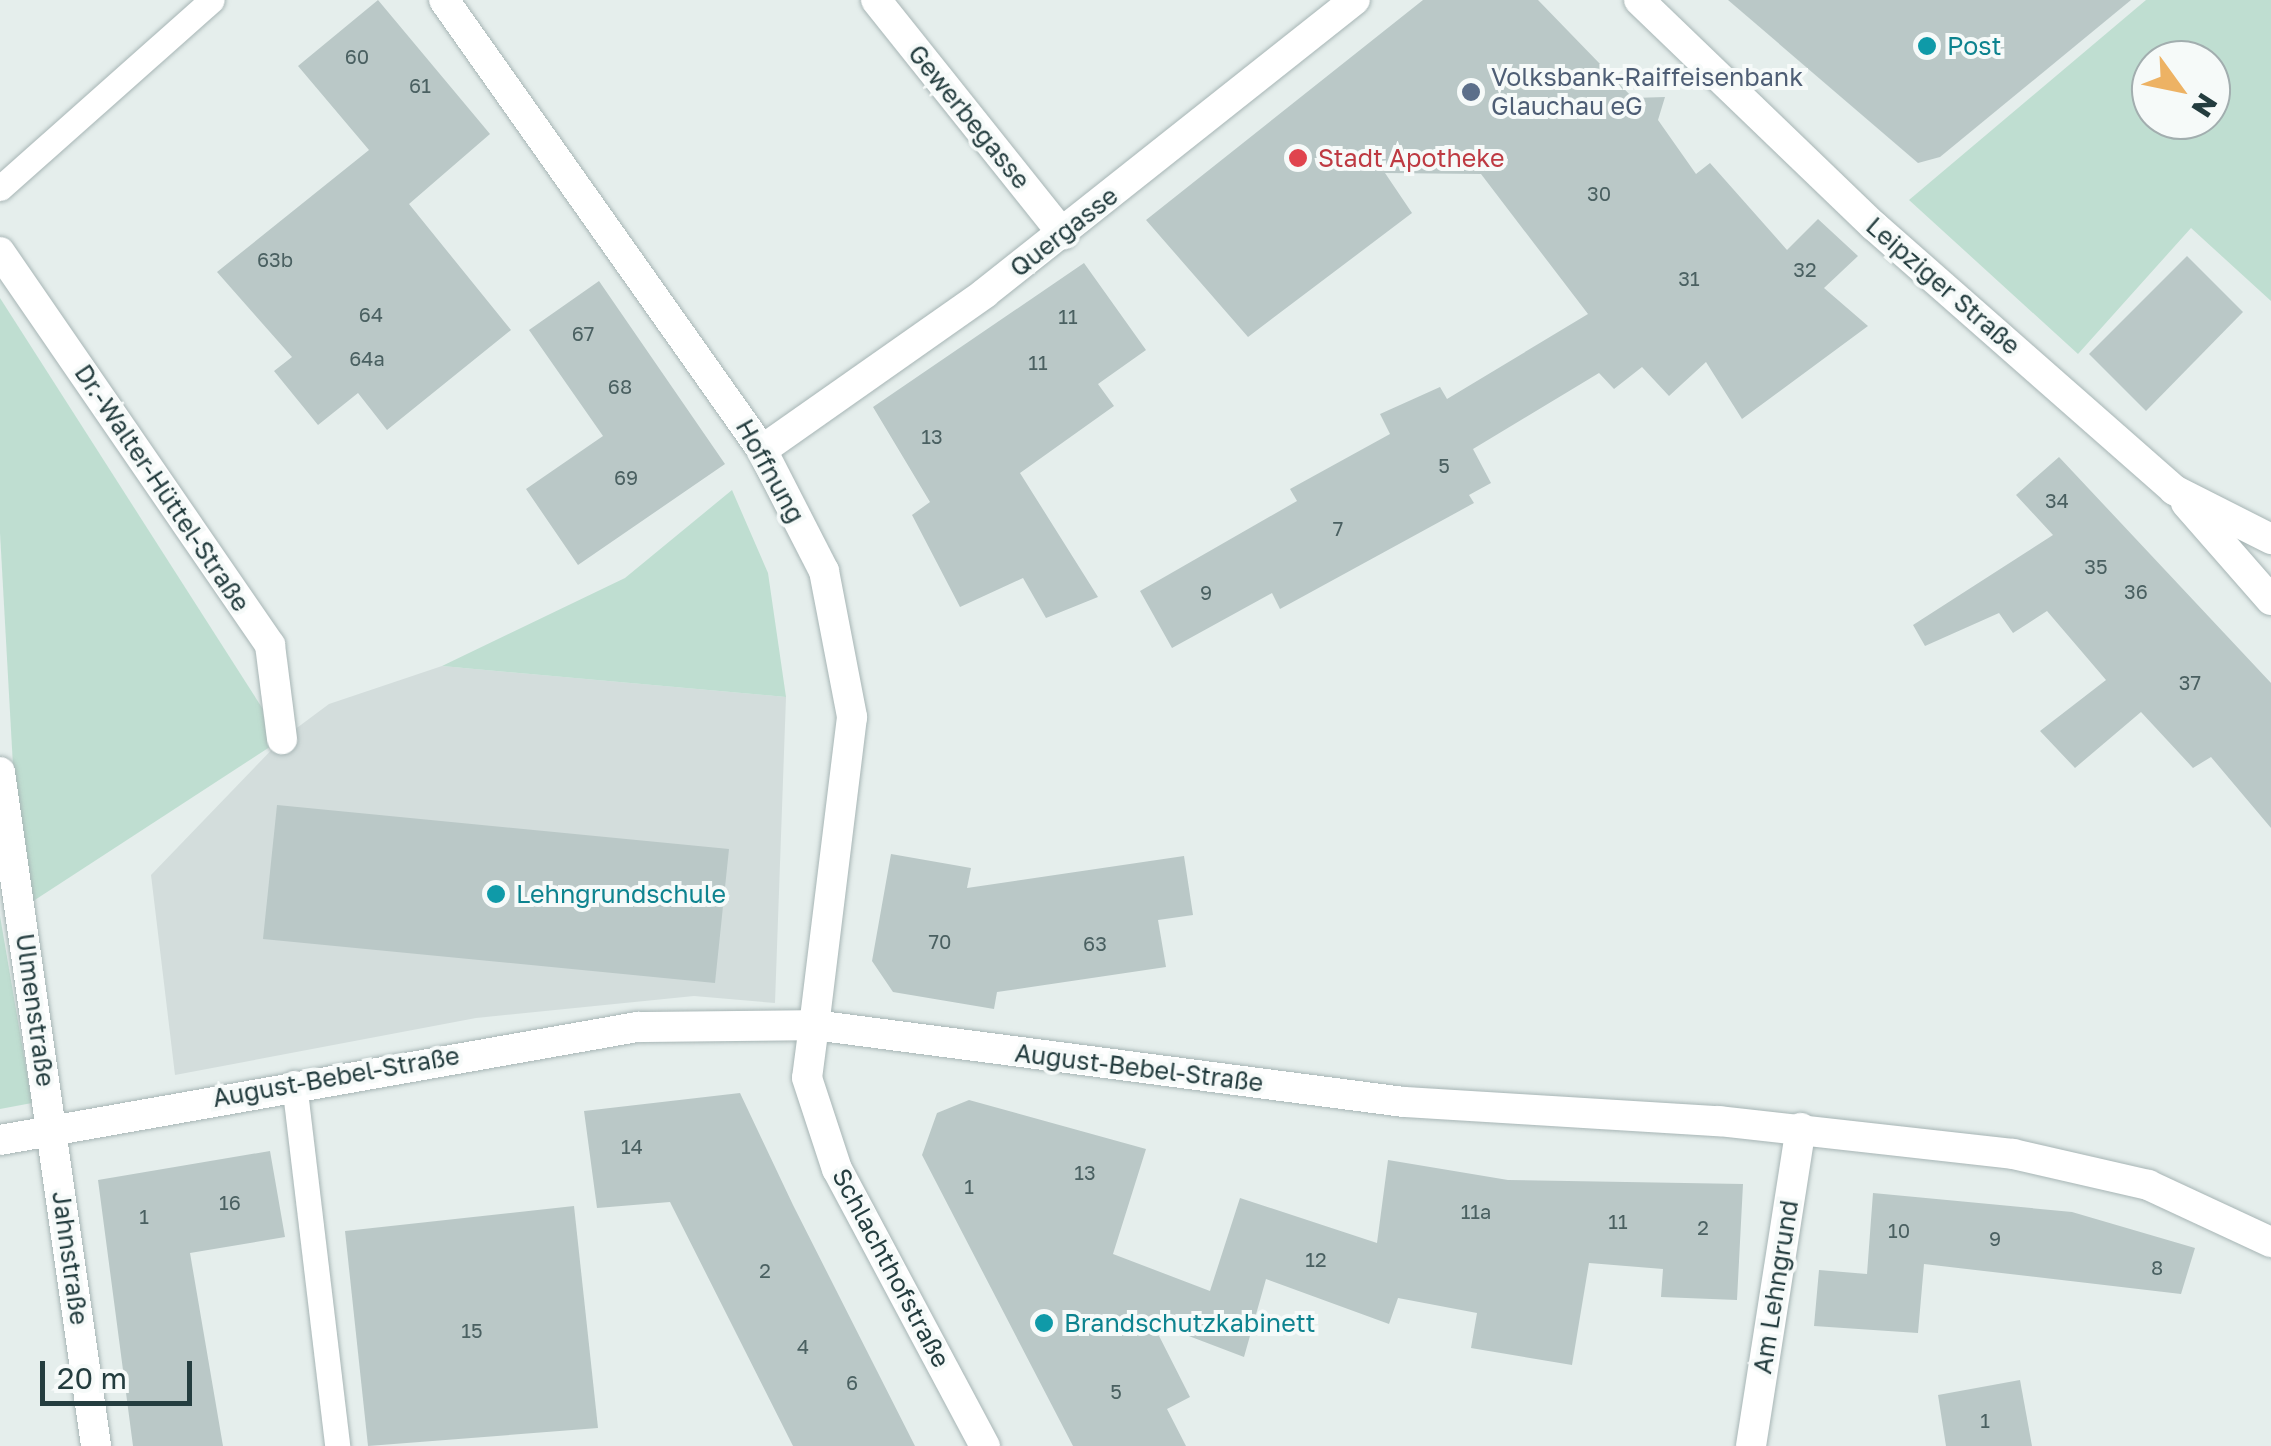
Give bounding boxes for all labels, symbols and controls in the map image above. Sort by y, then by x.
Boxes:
place label: Post [1947,31,2001,61]
marker: Post [1916,35,1938,57]
street label: Gewerbegasse [902,39,1036,195]
north arrow [2131,40,2231,140]
house number: 60 [345,44,369,68]
place label: Volksbank-Raiffeisenbank Glauchau eG [1491,63,1803,122]
house number: 61 [409,73,431,97]
marker: Volksbank-Raiffeisenbank Glauchau eG [1460,81,1482,103]
text: N [2185,88,2225,123]
place label: Stadt Apotheke [1318,143,1504,173]
marker: Stadt Apotheke [1287,147,1309,169]
street label: Quergasse [1004,181,1124,283]
house number: 30 [1587,181,1611,205]
street label: Leipziger Straße [1860,211,2026,361]
house number: 63b [257,247,293,271]
house number: 32 [1793,257,1817,281]
house number: 31 [1678,266,1700,290]
house number: 64 [359,302,383,326]
house number: 11 [1058,304,1078,328]
house number: 67 [572,321,594,345]
house number: 64a [349,346,385,370]
house number: 11 [1028,350,1048,374]
street label: Dr.-Walter-Hüttel-Straße [68,359,256,617]
house number: 68 [608,374,632,398]
street label: Hoffnung [729,414,811,528]
house number: 13 [921,424,943,448]
house number: 5 [1438,453,1450,477]
house number: 69 [614,465,638,489]
house number: 34 [2045,488,2069,512]
house number: 7 [1333,516,1343,540]
house number: 35 [2084,554,2108,578]
house number: 36 [2124,579,2148,603]
house number: 9 [1200,580,1212,604]
house number: 37 [2179,670,2201,694]
place label: Lehngrundschule [516,879,726,909]
marker: Lehngrundschule [485,883,507,905]
house number: 70 [929,929,951,953]
house number: 63 [1083,931,1107,955]
street label: Ulmenstraße [9,932,61,1088]
street label: August-Bebel-Straße [1013,1038,1265,1098]
street label: August-Bebel-Straße [210,1041,462,1113]
house number: 14 [621,1134,643,1158]
house number: 13 [1074,1160,1096,1184]
street label: Schlachthofstraße [826,1163,956,1373]
house number: 1 [964,1174,974,1198]
street label: Jahnstraße [46,1189,94,1327]
house number: 16 [219,1190,241,1214]
street label: Am Lehngrund [1747,1198,1805,1376]
house number: 11a [1461,1199,1491,1223]
house number: 1 [139,1204,149,1228]
house number: 11 [1608,1209,1628,1233]
house number: 2 [1697,1215,1709,1239]
house number: 10 [1888,1218,1910,1242]
house number: 9 [1989,1226,2001,1250]
house number: 12 [1305,1247,1327,1271]
house number: 8 [2151,1255,2163,1279]
house number: 2 [759,1258,771,1282]
place label: Brandschutzkabinett [1064,1308,1315,1338]
marker: Brandschutzkabinett [1033,1312,1055,1334]
house number: 15 [461,1318,483,1342]
house number: 4 [797,1334,809,1358]
scale bar [45,1341,198,1403]
text: 20 m [57,1360,127,1396]
house number: 6 [846,1370,858,1394]
house number: 5 [1110,1379,1122,1403]
house number: 1 [1980,1408,1990,1432]

